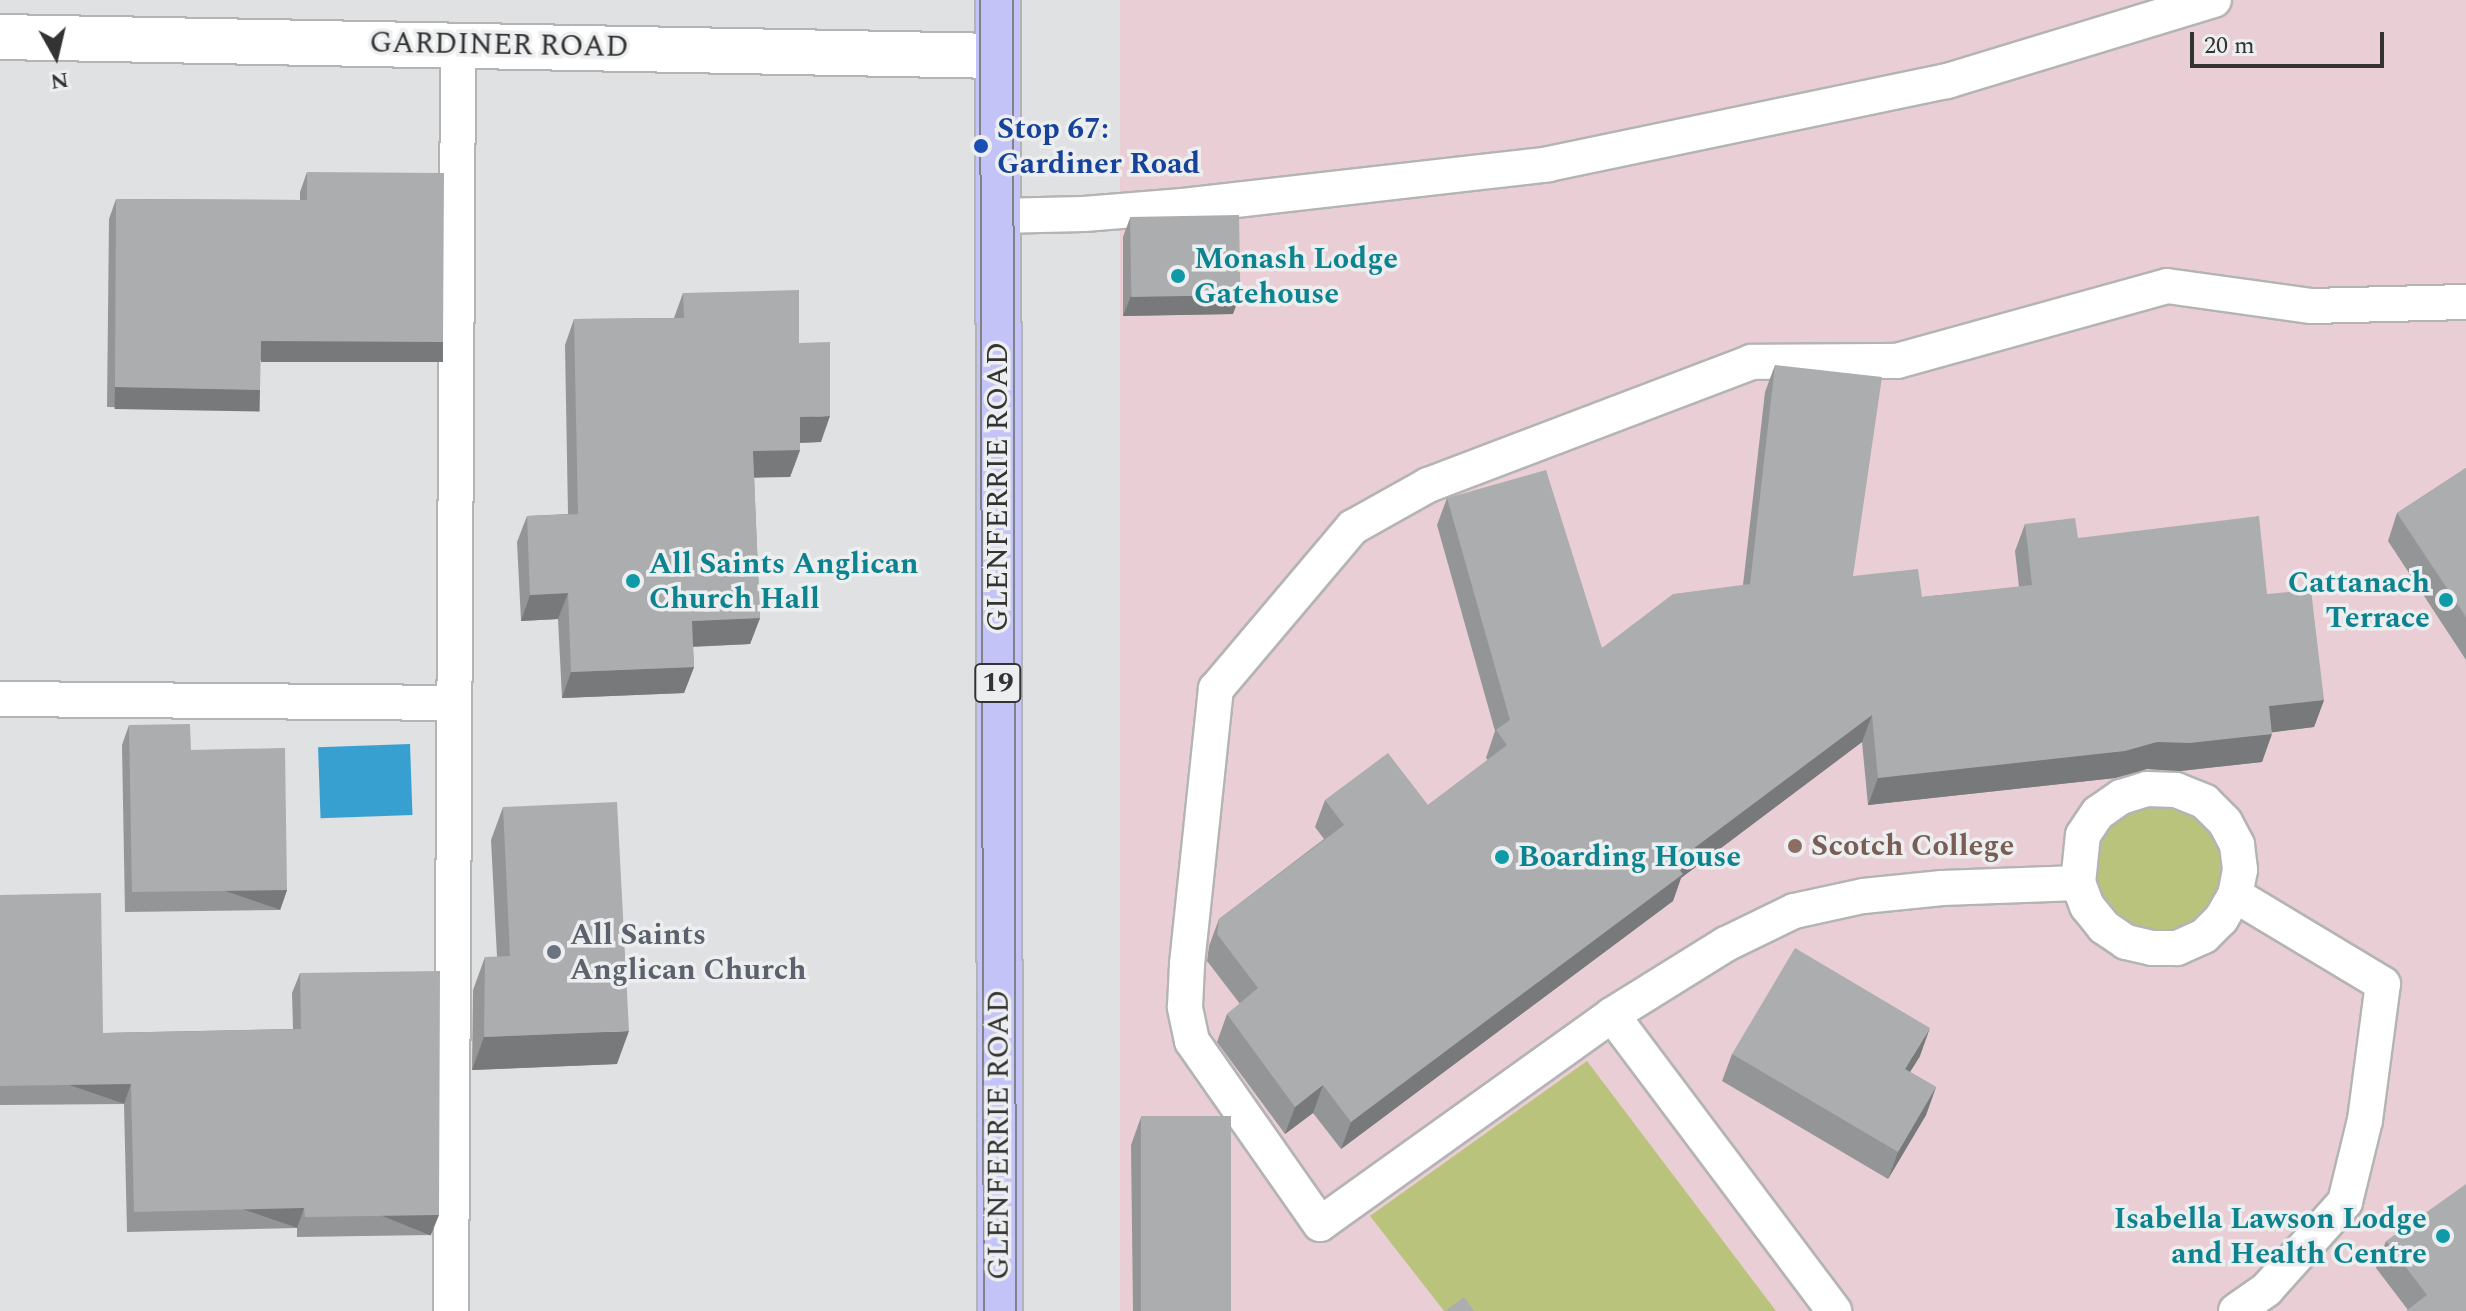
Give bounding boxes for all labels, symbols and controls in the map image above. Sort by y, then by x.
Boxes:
north arrow [16,16,96,96]
scale bar [2194,16,2388,66]
street label: GARDINER ROAD [369,25,629,65]
text: 20 m [2204,28,2255,64]
text: N [48,63,71,98]
place label: Stop 67: Gardiner Road [997,111,1200,182]
marker: Stop 67: Gardiner Road [972,137,990,155]
place label: Monash Lodge Gatehouse [1194,241,1398,312]
marker: Monash Lodge Gatehouse [1169,267,1187,285]
street label: GLENFERRIE ROAD [980,342,1016,632]
place label: All Saints Anglican Church Hall [649,546,919,616]
place label: Cattanach Terrace [2288,565,2430,636]
marker: All Saints Anglican Church Hall [624,572,642,590]
marker: Cattanach Terrace [2437,591,2455,609]
road number: 19 [974,659,1022,707]
place label: Scotch College [1811,828,2014,864]
marker: Scotch College [1786,837,1804,855]
place label: Boarding House [1518,839,1741,875]
marker: Boarding House [1493,848,1511,866]
place label: All Saints Anglican Church [570,917,807,988]
marker: All Saints Anglican Church [545,943,563,961]
street label: GLENFERRIE ROAD [981,990,1017,1280]
place label: Isabella Lawson Lodge and Health Centre [2114,1201,2427,1272]
marker: Isabella Lawson Lodge and Health Centre [2434,1227,2452,1245]

